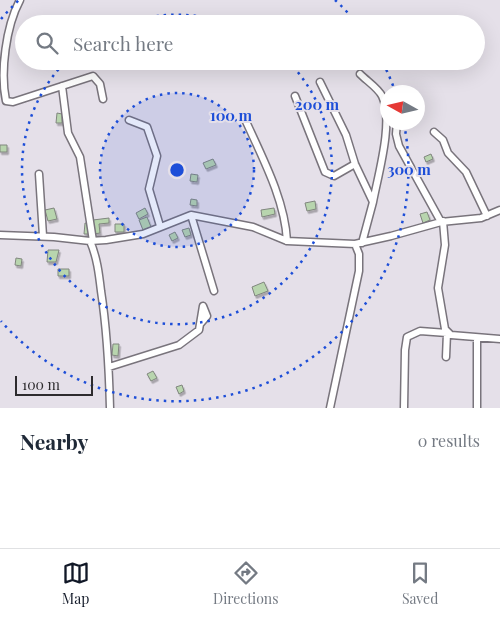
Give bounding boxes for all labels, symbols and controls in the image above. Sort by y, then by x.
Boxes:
search box [15,15,485,70]
icon: search [33,29,61,57]
text: Search here [73,30,173,56]
north arrow [380,85,425,130]
text: 200 m [295,94,340,114]
text: 100 m [210,105,253,125]
text: 300 m [387,159,431,179]
centre of rings [168,161,186,179]
scale bar [15,373,92,396]
text: 100 m [22,375,60,394]
text: Nearby [20,427,89,455]
text: 0 results [418,430,480,451]
tab: Map [62,559,90,608]
tab: Directions [213,559,279,608]
tab: Saved [402,559,438,608]

